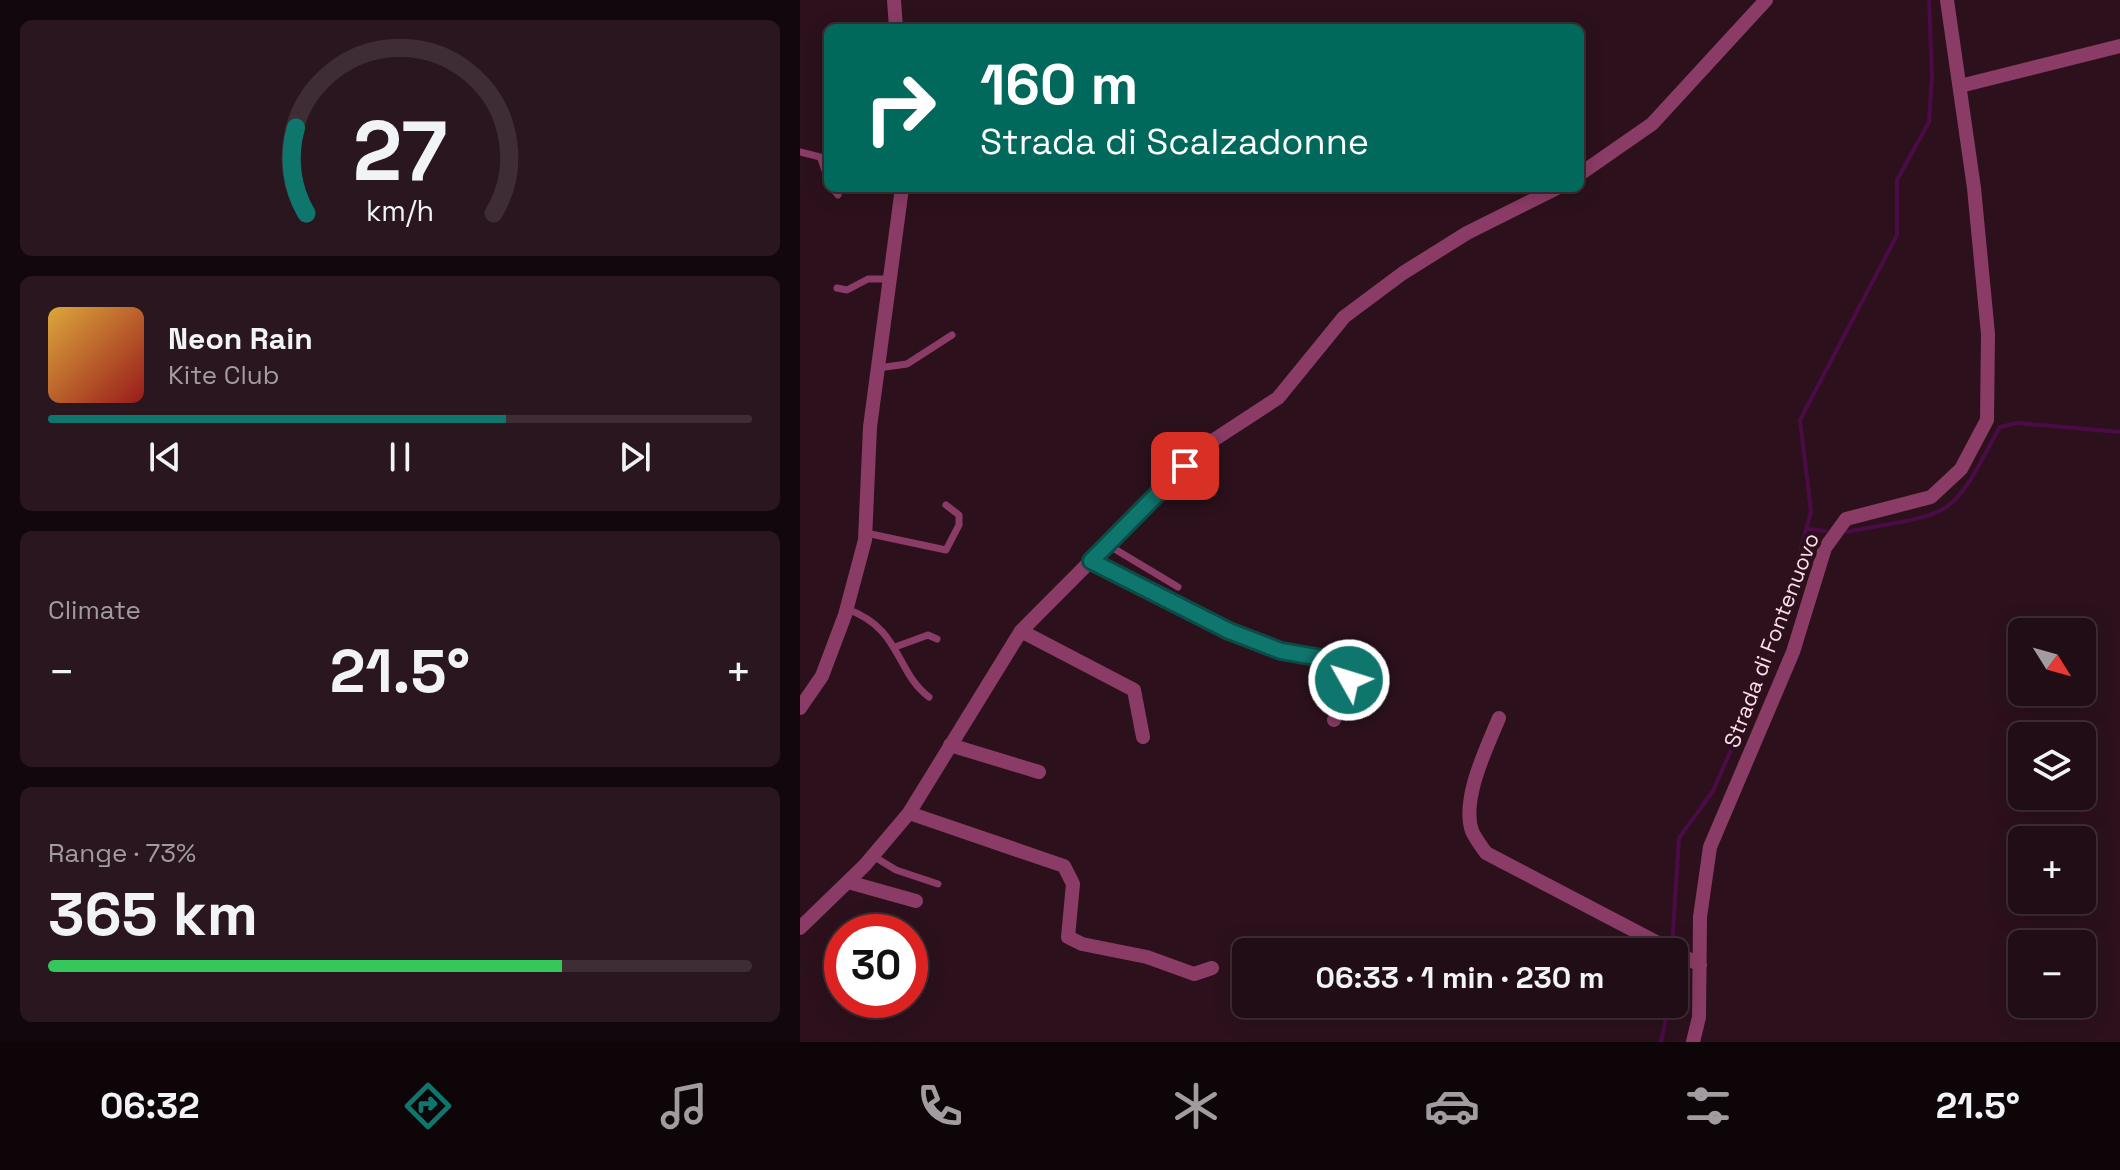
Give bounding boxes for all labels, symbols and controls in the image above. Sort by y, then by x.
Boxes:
text: 160 m [980,49,1138,120]
icon: right [848,56,952,160]
text: 27 [353,97,447,203]
text: Strada di Scalzadonne [980,119,1369,165]
text: km/h [366,193,434,229]
text: Neon Rain [168,319,313,358]
text: Kite Club [168,358,280,392]
pin [1151,432,1219,500]
icon: previous [143,435,187,479]
icon: pause [378,435,422,479]
icon: next [613,435,657,479]
icon: arrive [1163,444,1207,488]
street label: Strada di Fontenuovo [1717,529,1825,751]
text: Climate [48,593,141,627]
north arrow [2008,618,2096,706]
map controls [2008,618,2096,1018]
text: 21.5° [330,633,470,710]
position arrow [1307,638,1391,722]
text: − [48,644,75,700]
text: + [725,644,752,700]
button: layers [2008,722,2096,810]
button: + [2008,826,2096,914]
text: Range · 73% [48,836,196,870]
text: 365 km [48,876,258,953]
speed limit sign: 30 [824,914,928,1018]
button: − [2008,930,2096,1018]
text: 06:33 · 1 min · 230 m [1316,958,1604,997]
icon: directions [400,1078,456,1134]
icon: music [656,1078,712,1134]
icon: phone [912,1078,968,1134]
icon: climate [1168,1078,1224,1134]
icon: car [1424,1078,1480,1134]
icon: filters [1680,1078,1736,1134]
text: 06:32 [100,1083,200,1129]
text: 21.5° [1936,1083,2020,1129]

